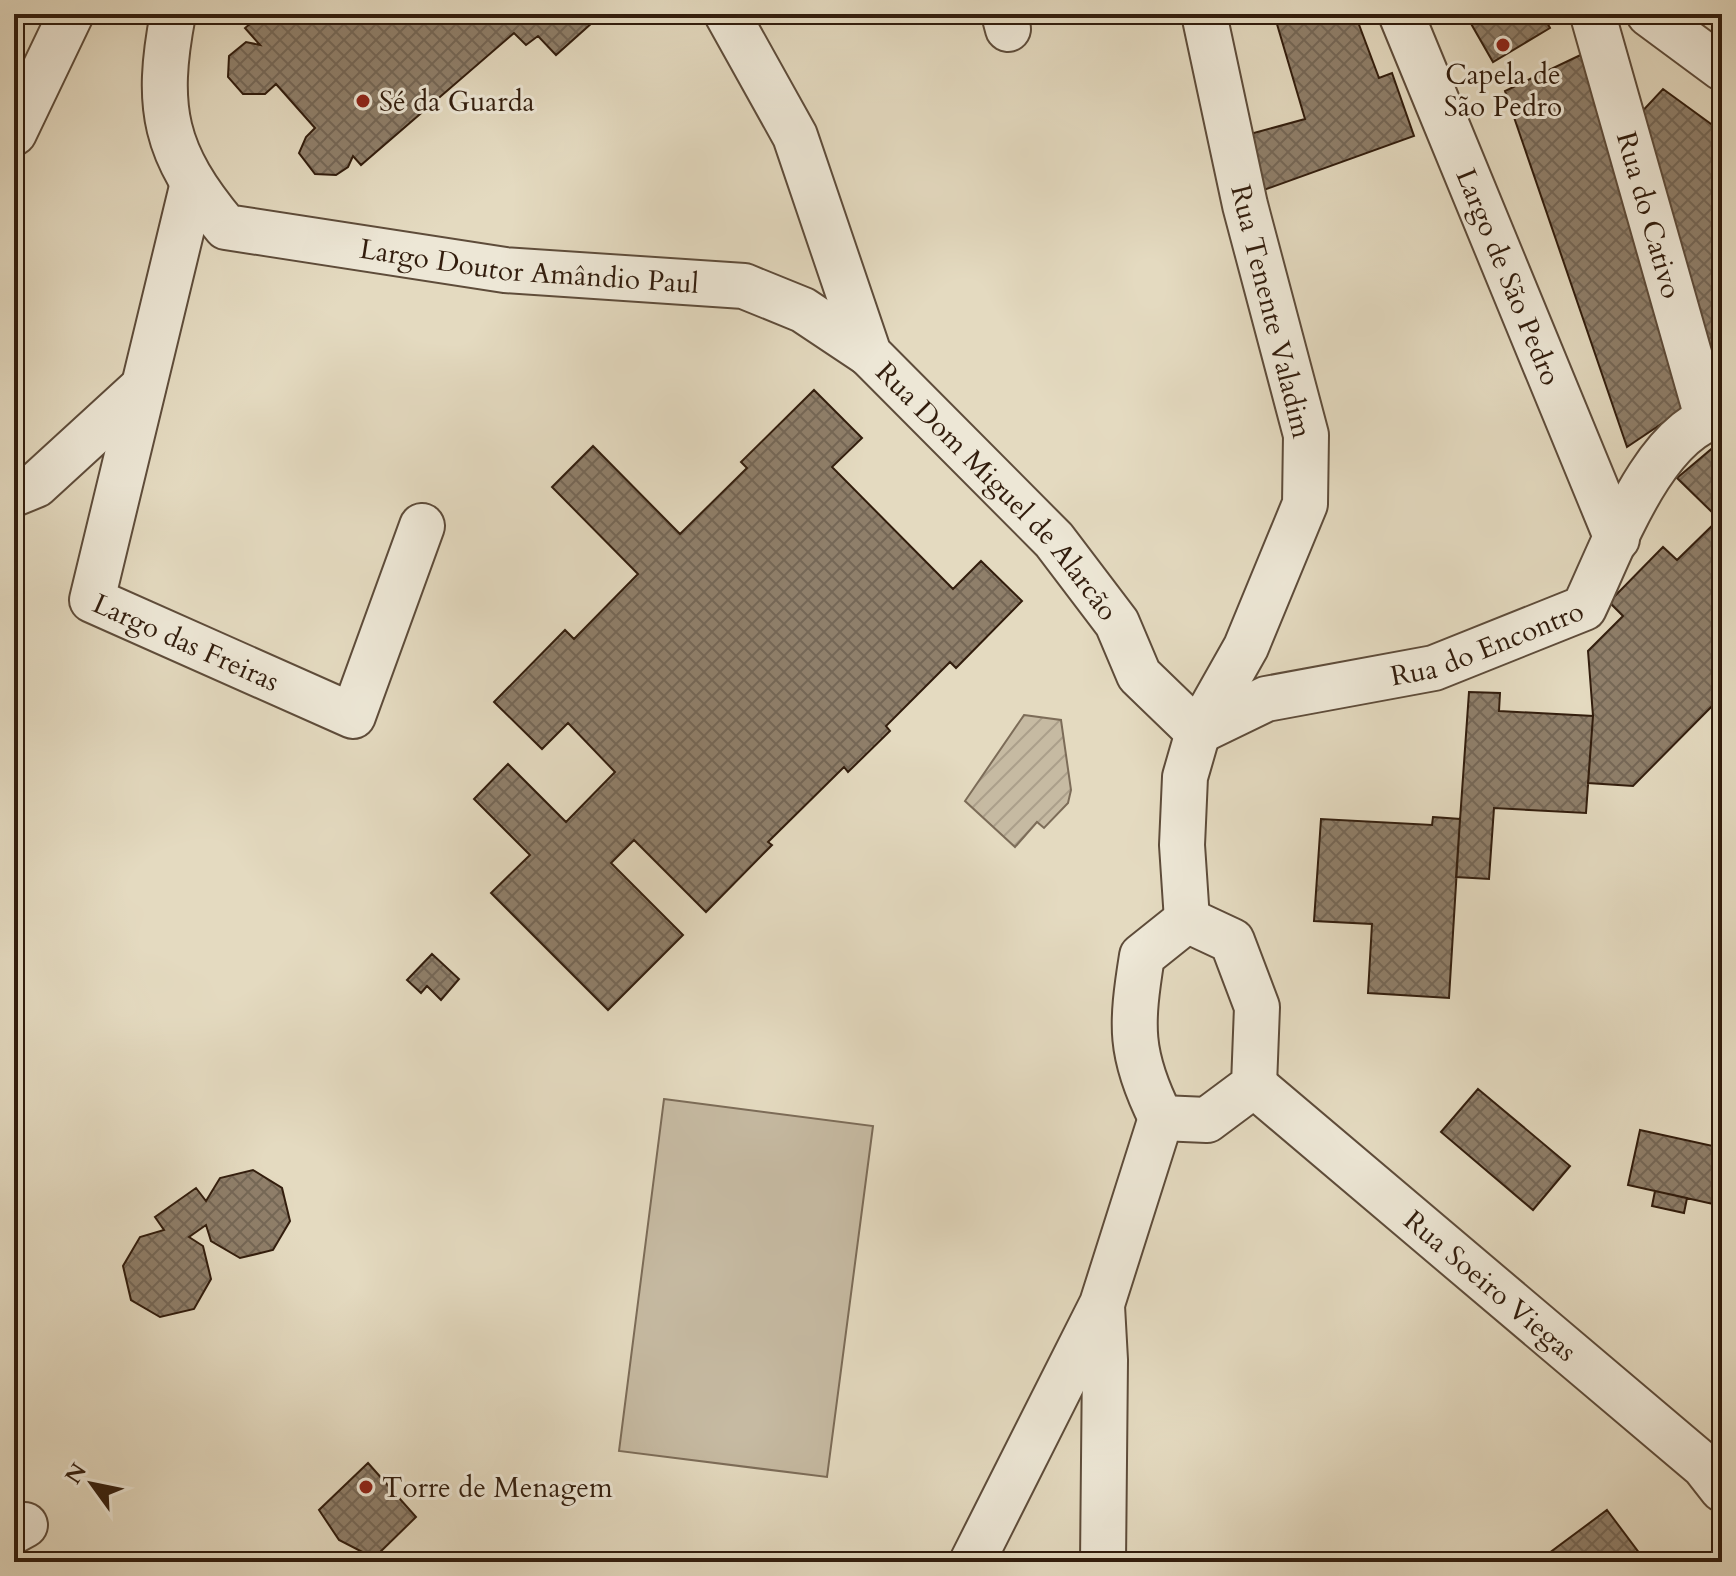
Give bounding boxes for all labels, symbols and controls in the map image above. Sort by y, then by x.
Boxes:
marker: Capela de São Pedro [1494,36,1512,54]
place label: Capela de São Pedro [1444,56,1562,126]
place label: Sé da Guarda [379,83,535,121]
marker: Sé da Guarda [354,92,372,110]
street label: Rua do Cativo [1607,127,1690,303]
street label: Largo de São Pedro [1447,163,1570,391]
street label: Rua Tenente Valadim [1221,181,1321,442]
street label: Largo Doutor Amândio Paul [357,230,700,303]
street label: Rua Dom Miguel de Alarcão [867,354,1127,629]
street label: Largo das Freiras [87,585,285,701]
street label: Rua do Encontro [1387,592,1589,696]
street label: Rua Soeiro Viegas [1395,1202,1584,1370]
north arrow [52,1444,132,1524]
text: N [58,1457,94,1490]
place label: Torre de Menagem [382,1469,613,1507]
marker: Torre de Menagem [357,1478,375,1496]

